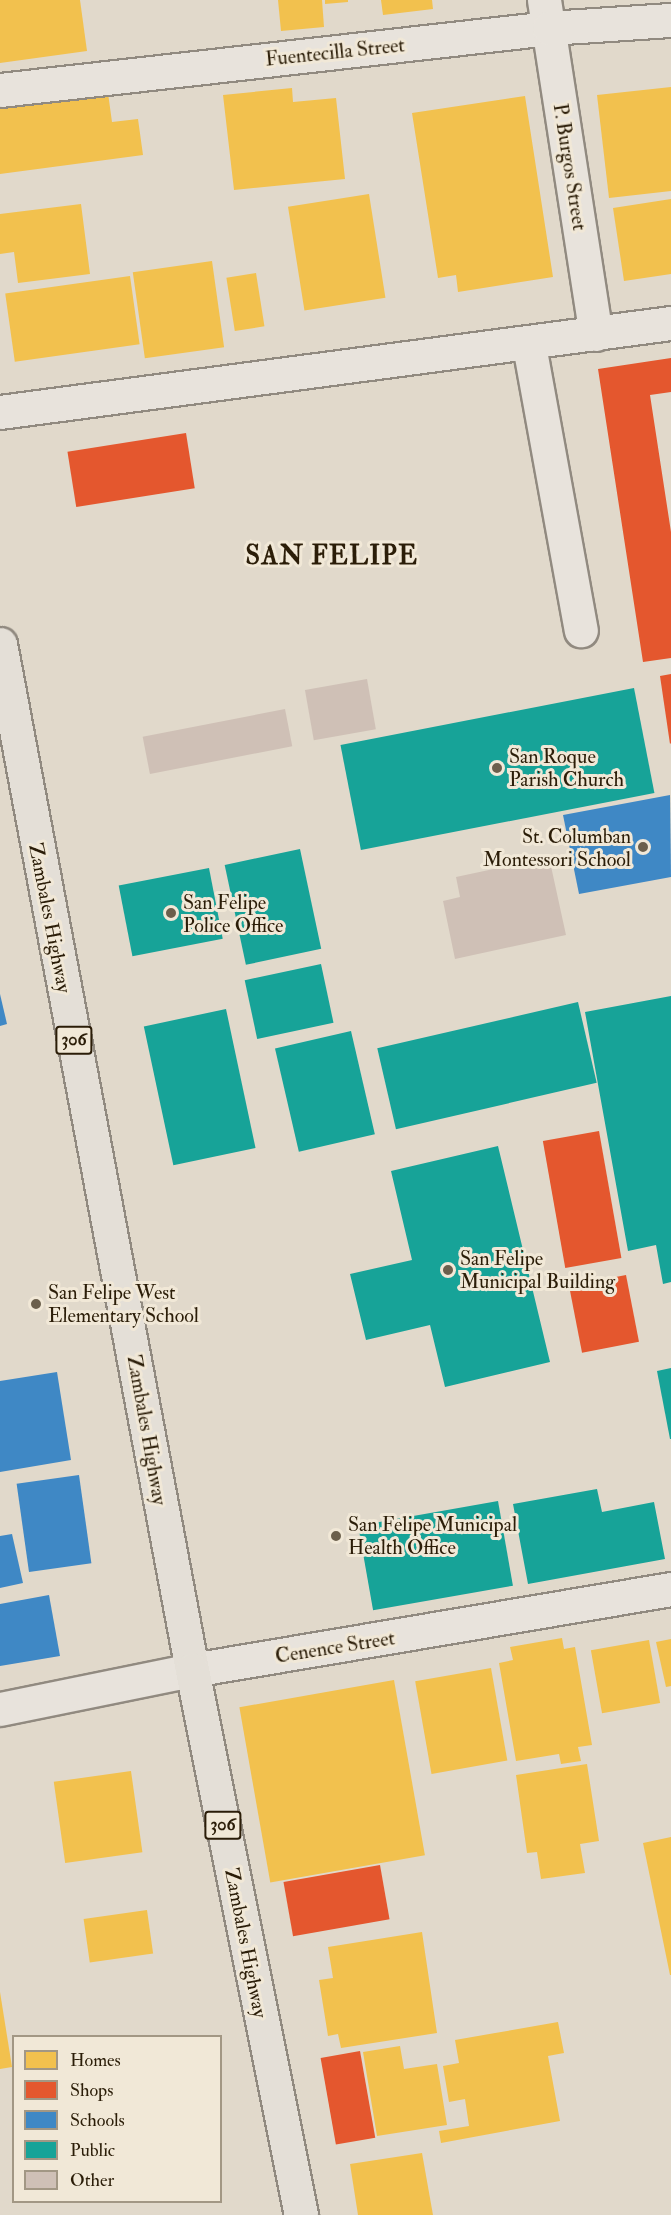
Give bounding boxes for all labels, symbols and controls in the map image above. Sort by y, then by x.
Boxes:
street label: Fuentecilla Street [264,33,406,71]
street label: P. Burgos Street [548,102,592,232]
district label: SAN FELIPE [245,541,419,573]
place label: San Roque Parish Church [509,744,624,791]
marker: San Roque Parish Church [490,761,504,775]
place label: St. Columban Montessori School [483,824,631,871]
marker: St. Columban Montessori School [636,840,650,854]
street label: Zambales Highway [24,841,76,995]
place label: San Felipe Police Office [183,890,283,937]
marker: San Felipe Police Office [164,906,178,920]
road number: 306 [54,1025,94,1055]
place label: San Felipe Municipal Building [460,1246,615,1293]
marker: San Felipe Municipal Building [441,1263,455,1277]
place label: San Felipe West Elementary School [48,1280,199,1327]
marker: San Felipe West Elementary School [29,1297,43,1311]
street label: Zambales Highway [122,1353,172,1507]
place label: San Felipe Municipal Health Office [348,1512,517,1559]
marker: San Felipe Municipal Health Office [329,1529,343,1543]
street label: Cenence Street [273,1626,397,1668]
road number: 306 [204,1810,242,1840]
street label: Zambales Highway [220,1866,272,2020]
legend [12,2035,222,2203]
text: Homes [70,2049,121,2072]
text: Shops [70,2079,113,2102]
text: Schools [70,2109,125,2132]
text: Public [70,2139,115,2162]
text: Other [70,2169,114,2192]

